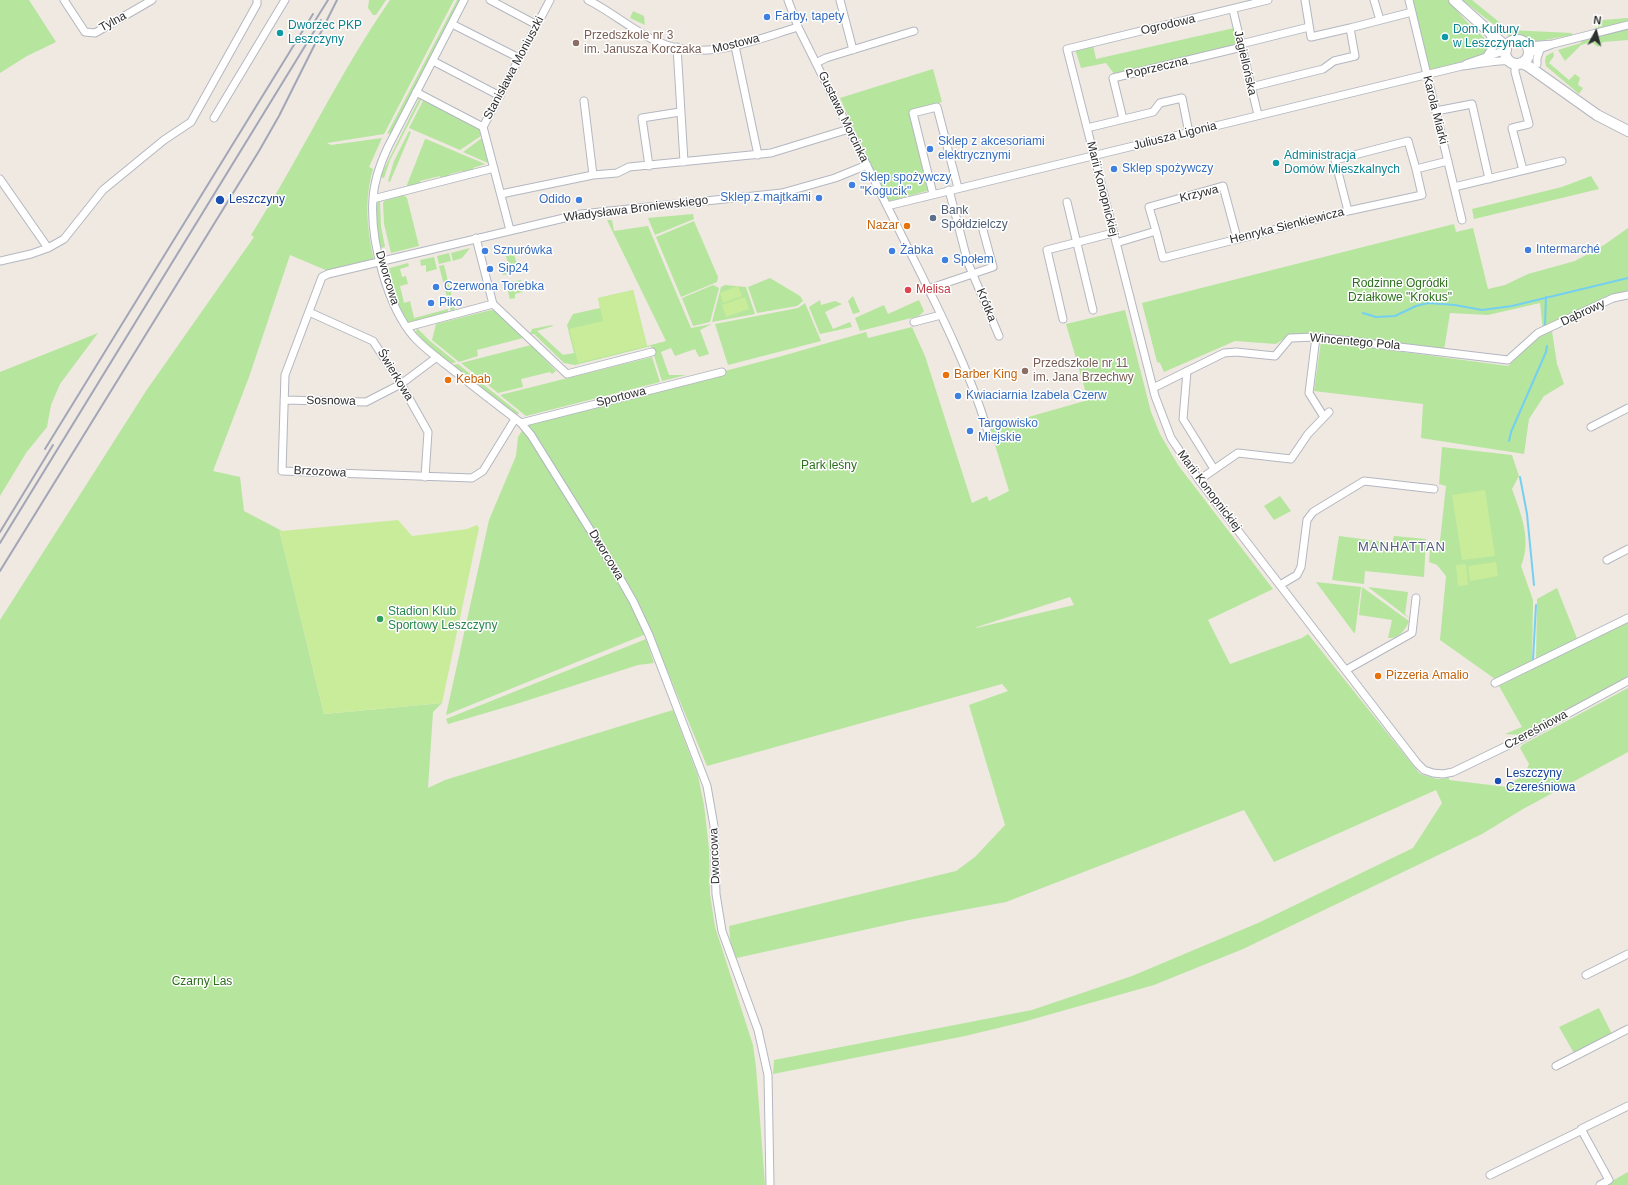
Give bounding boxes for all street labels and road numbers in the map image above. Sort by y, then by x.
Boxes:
street label: Tylna [97,9,129,35]
street label: Ogrodowa [1139,12,1197,38]
street label: Stanisława Moniuszki [481,14,547,122]
street label: Jagiellońska [1231,29,1259,97]
street label: Mostowa [711,31,761,57]
street label: Poprzeczna [1125,54,1189,82]
street label: Gustawa Morcinka [815,69,871,165]
street label: Karola Miarki [1420,74,1450,146]
street label: Juliusza Ligonia [1132,119,1218,153]
street label: Marii Konopnickiej [1083,140,1121,238]
street label: Krzywa [1178,182,1220,206]
street label: Władysława Broniewskiego [563,193,709,225]
street label: Henryka Sienkiewicza [1228,205,1346,247]
street label: Dworcowa [372,249,402,307]
street label: Krótka [973,286,999,324]
street label: Dąbrowy [1559,296,1607,330]
street label: Wincentego Pola [1309,331,1401,353]
street label: Świerkowa [374,346,416,404]
street label: Sportowa [595,384,647,410]
street label: Sosnowa [306,393,356,409]
street label: Marii Konopnickiej [1174,448,1244,534]
street label: Brzozowa [293,463,347,481]
street label: Dworcowa [585,527,627,583]
street label: Czereśniowa [1502,707,1570,753]
street label: Dworcowa [707,828,723,884]

